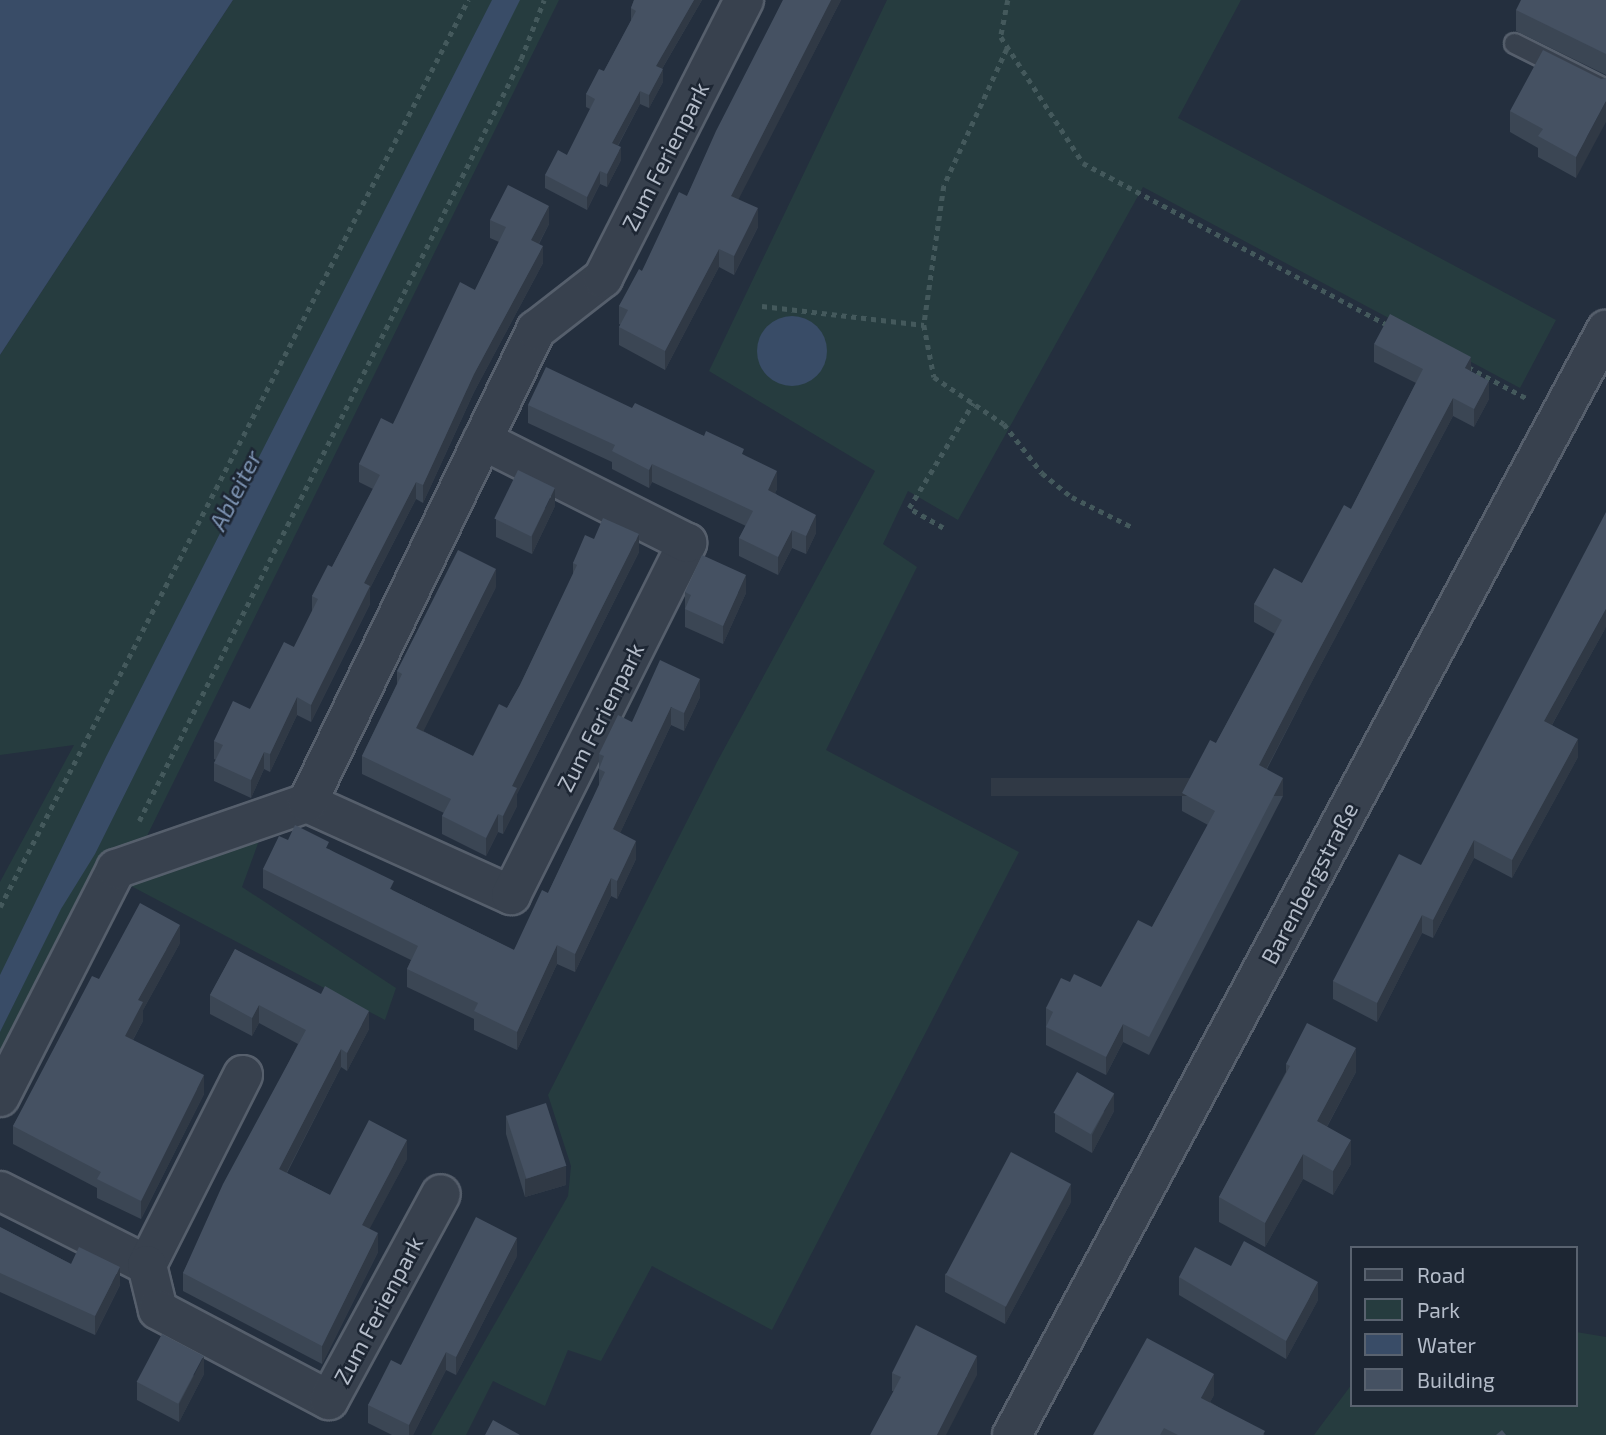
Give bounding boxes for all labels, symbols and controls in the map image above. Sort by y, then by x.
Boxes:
street label: Zum Ferienpark [616,77,714,235]
water label: Ableiter [203,445,267,535]
street label: Zum Ferienpark [551,638,649,796]
street label: Barenbergstraße [1255,797,1363,969]
street label: Zum Ferienpark [327,1231,429,1389]
legend [1350,1246,1578,1407]
text: Road [1417,1262,1465,1287]
text: Park [1417,1297,1460,1322]
text: Water [1417,1332,1476,1357]
text: Building [1417,1367,1495,1392]

